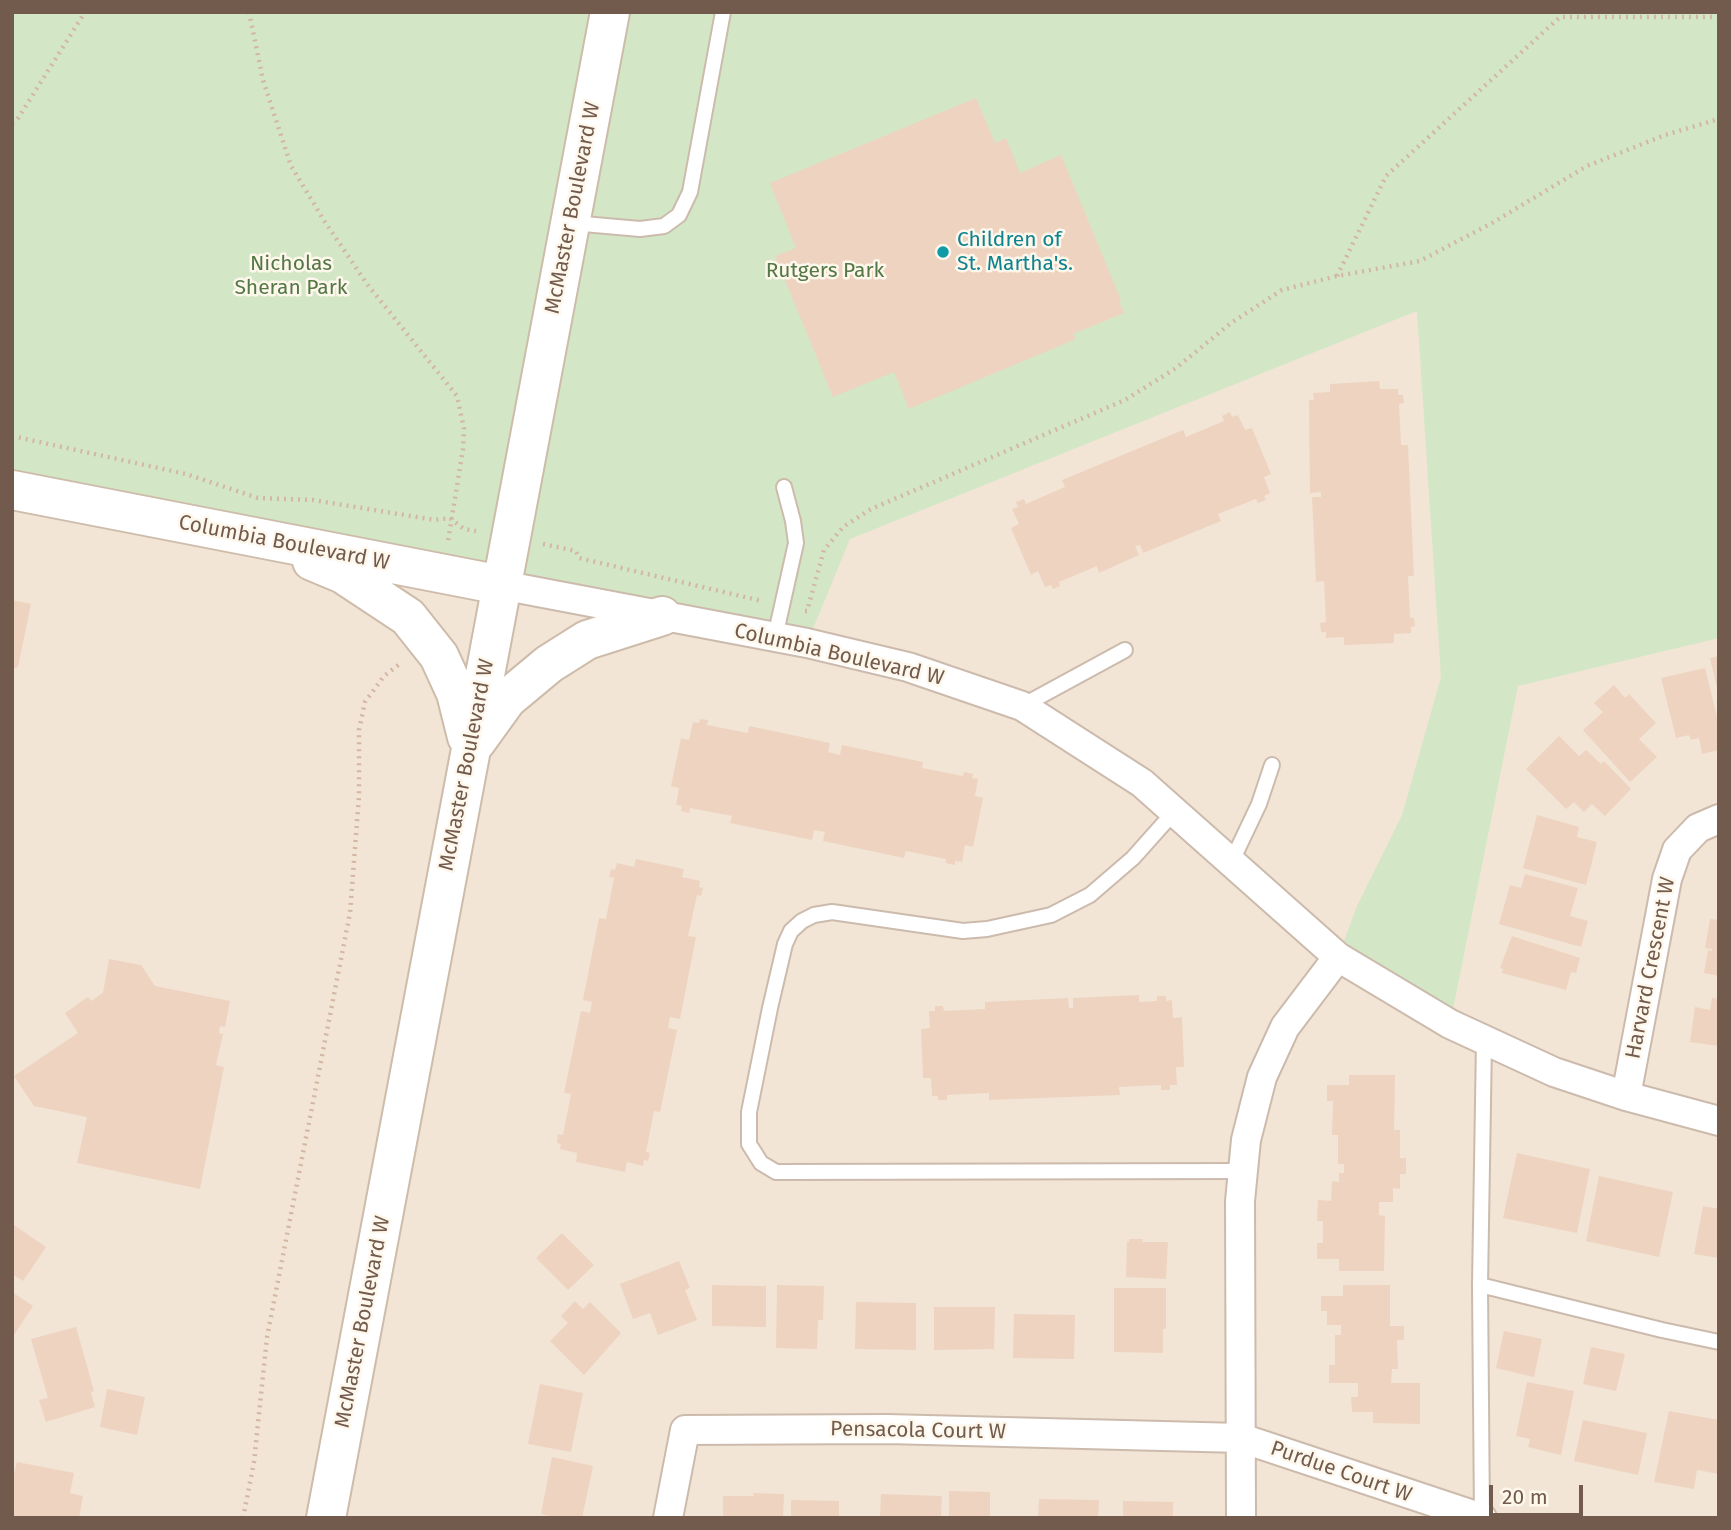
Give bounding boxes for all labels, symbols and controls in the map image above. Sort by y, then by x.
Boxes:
street label: McMaster Boulevard W [540,100,606,316]
place label: Children of St. Martha's. [957,227,1073,277]
marker: Children of St. Martha's. [935,244,951,260]
park label: Nicholas Sheran Park [234,251,348,301]
park label: Rutgers Park [766,258,884,284]
street label: Columbia Boulevard W [176,510,392,576]
street label: Columbia Boulevard W [732,619,946,691]
street label: McMaster Boulevard W [434,657,500,873]
street label: Harvard Crescent W [1621,875,1681,1061]
street label: McMaster Boulevard W [330,1214,396,1430]
street label: Pensacola Court W [830,1417,1006,1445]
street label: Purdue Court W [1267,1436,1415,1508]
scale bar [1493,1470,1588,1514]
text: 20 m [1502,1484,1548,1510]

